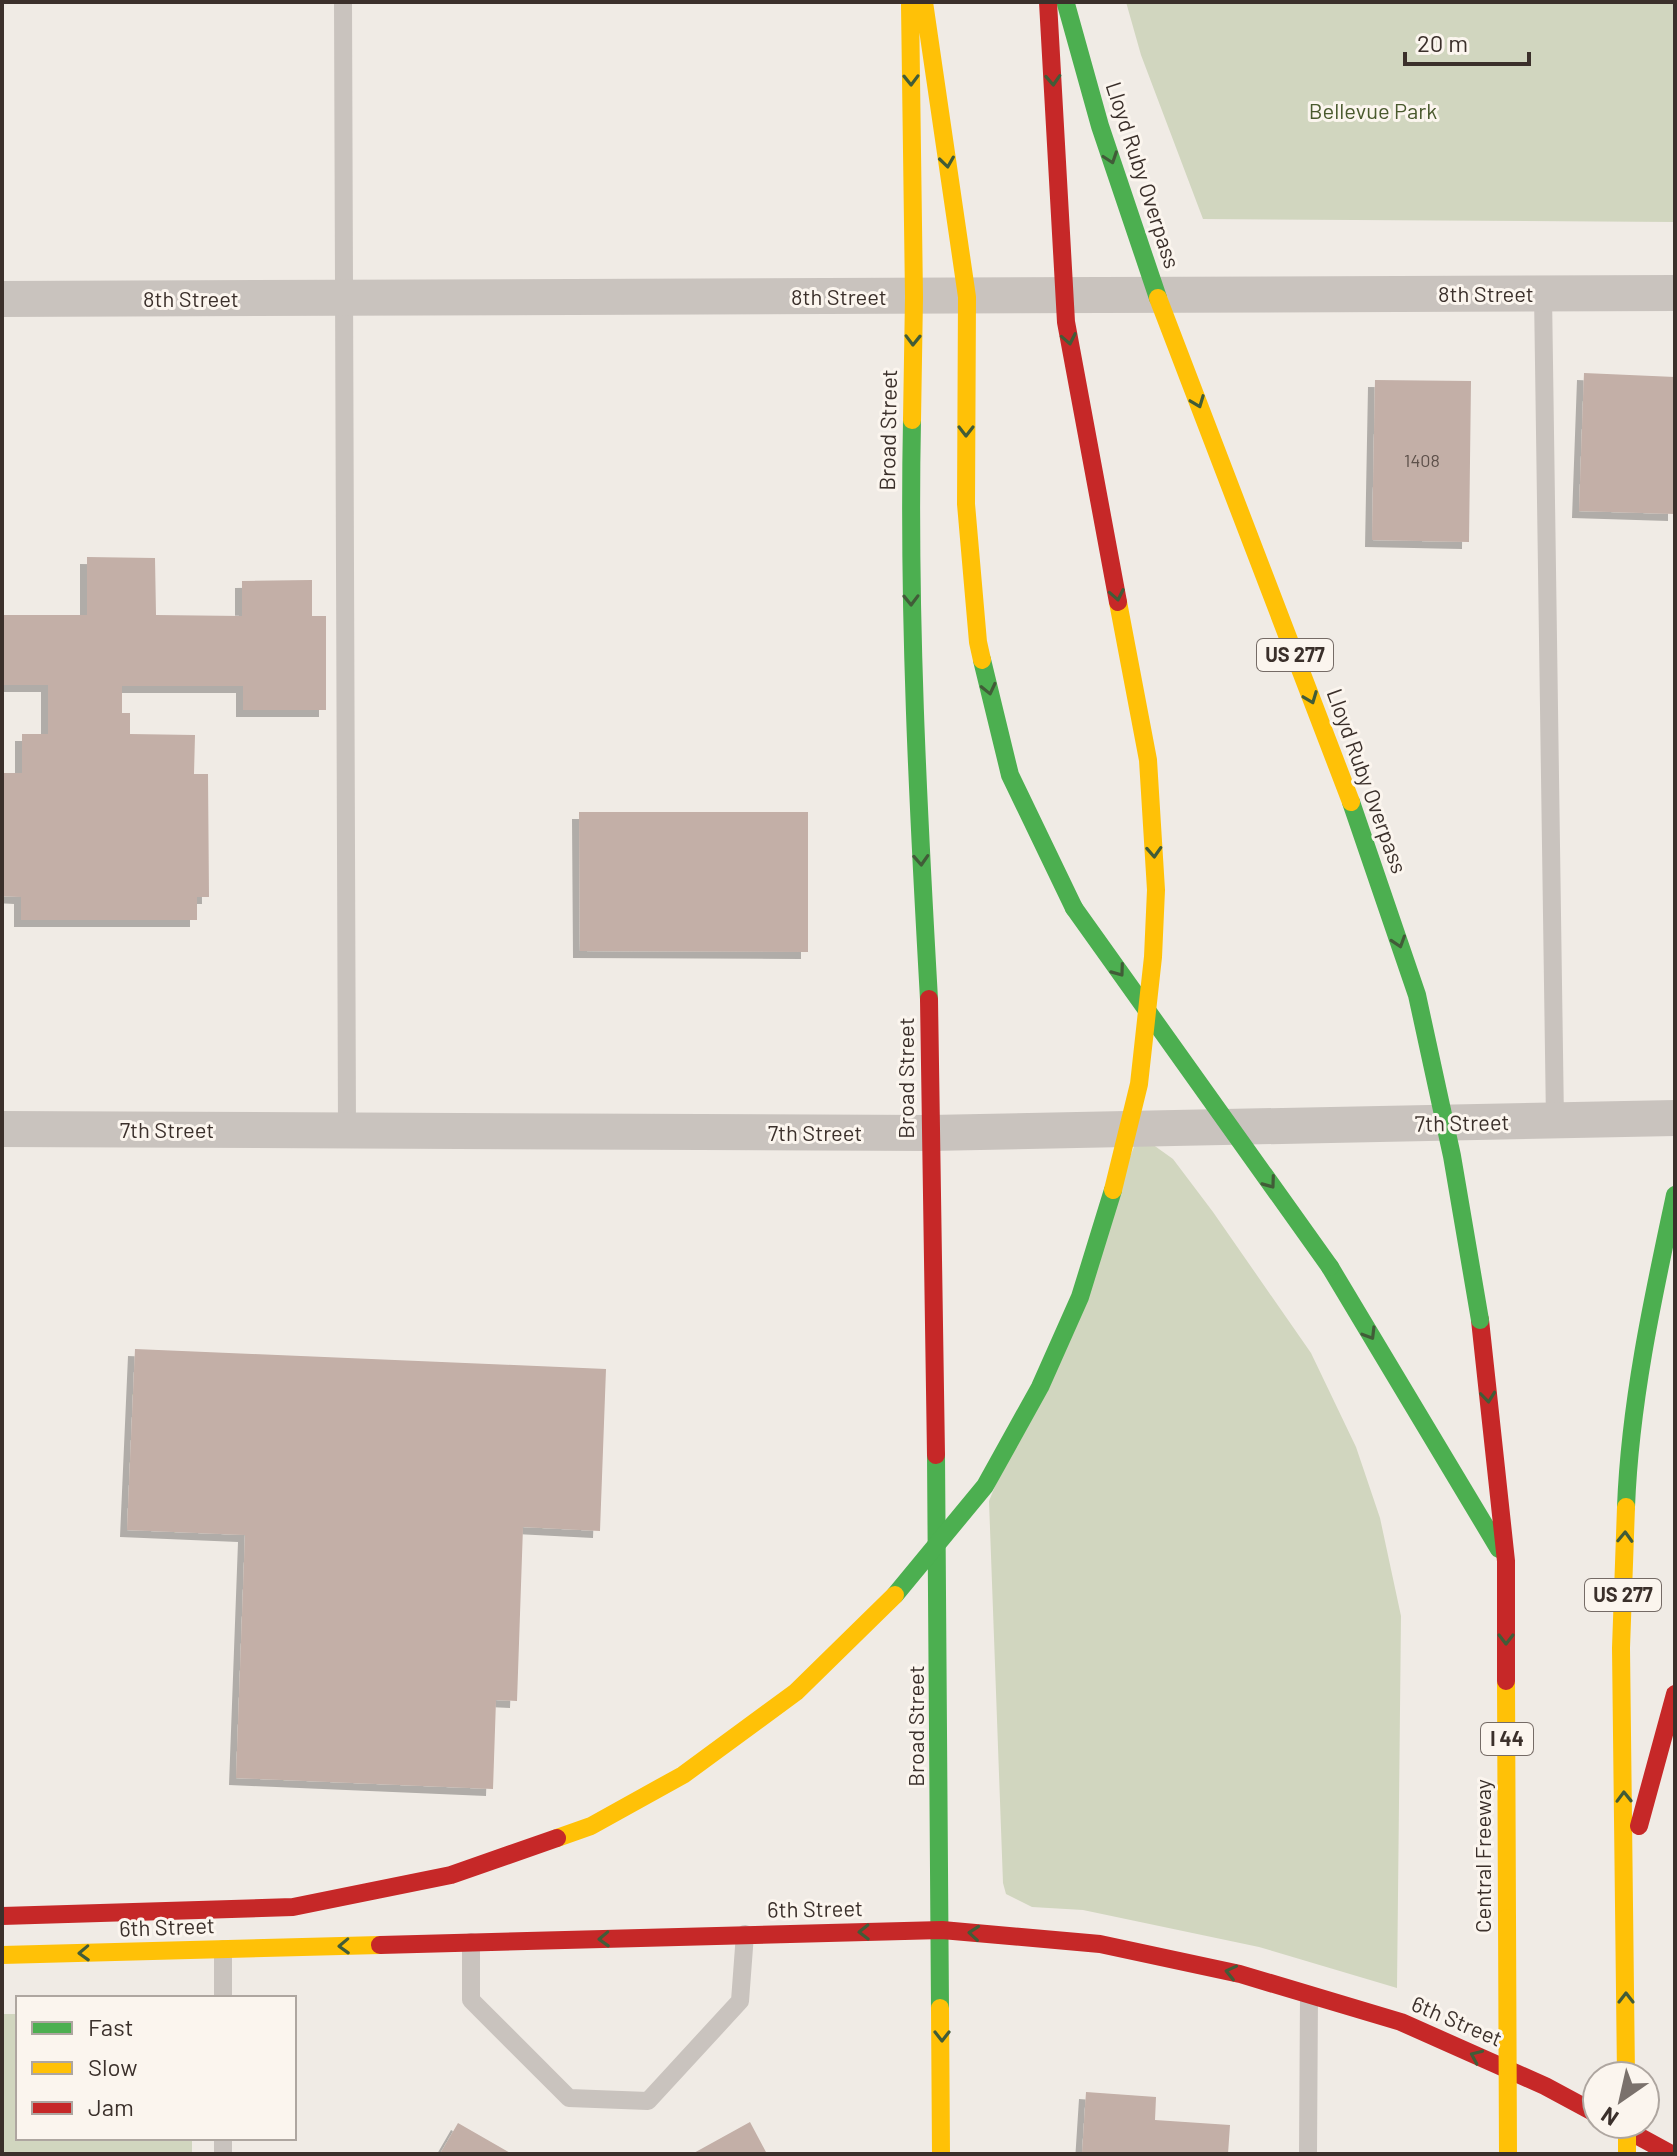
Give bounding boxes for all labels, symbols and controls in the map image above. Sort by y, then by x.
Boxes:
scale bar [1405,16,1529,66]
text: 20 m [1417,28,1468,57]
one-way arrow [902,74,920,87]
one-way arrow [1044,74,1061,87]
street label: Lloyd Ruby Overpass [1102,78,1186,271]
park label: Bellevue Park [1309,97,1437,123]
one-way arrow [1101,150,1117,164]
one-way arrow [938,155,955,169]
street label: 8th Street [1438,280,1534,306]
street label: 8th Street [791,283,887,309]
street label: 8th Street [143,285,239,311]
one-way arrow [1060,332,1077,346]
one-way arrow [904,334,922,347]
street label: Broad Street [873,369,901,491]
one-way arrow [1188,395,1205,409]
one-way arrow [957,425,975,438]
house number: 1408 [1404,449,1440,471]
one-way arrow [1108,588,1125,601]
one-way arrow [902,594,919,607]
road number: US 277 [1257,639,1333,671]
one-way arrow [980,682,997,696]
street label: Lloyd Ruby Overpass [1322,685,1413,877]
one-way arrow [1301,690,1318,704]
one-way arrow [1145,846,1162,859]
one-way arrow [912,854,929,867]
one-way arrow [1390,934,1406,948]
one-way arrow [1109,963,1124,977]
street label: Broad Street [892,1017,918,1139]
street label: 7th Street [1414,1108,1510,1136]
street label: 7th Street [120,1116,214,1142]
street label: 7th Street [768,1119,862,1145]
one-way arrow [1260,1174,1275,1188]
one-way arrow [1361,1325,1376,1340]
one-way arrow [1479,1391,1496,1404]
one-way arrow [1617,1530,1634,1543]
road number: US 277 [1585,1579,1661,1611]
one-way arrow [1497,1633,1515,1646]
street label: Broad Street [902,1665,928,1787]
road number: I 44 [1481,1723,1533,1755]
street label: Central Freeway [1469,1779,1495,1933]
one-way arrow [1615,1790,1633,1803]
street label: 6th Street [767,1894,863,1922]
street label: 6th Street [119,1911,215,1941]
one-way arrow [857,1923,870,1941]
one-way arrow [967,1924,980,1941]
one-way arrow [597,1930,610,1947]
one-way arrow [337,1937,350,1955]
one-way arrow [77,1944,90,1962]
one-way arrow [1224,1964,1238,1981]
street label: 6th Street [1408,1989,1507,2051]
one-way arrow [1617,1991,1635,2004]
legend [16,1996,296,2140]
text: Fast [88,2012,133,2041]
one-way arrow [933,2030,951,2043]
one-way arrow [1470,2049,1485,2065]
text: Slow [88,2052,137,2081]
north arrow [1581,2060,1661,2140]
text: Jam [88,2092,134,2121]
text: N [1596,2103,1623,2132]

